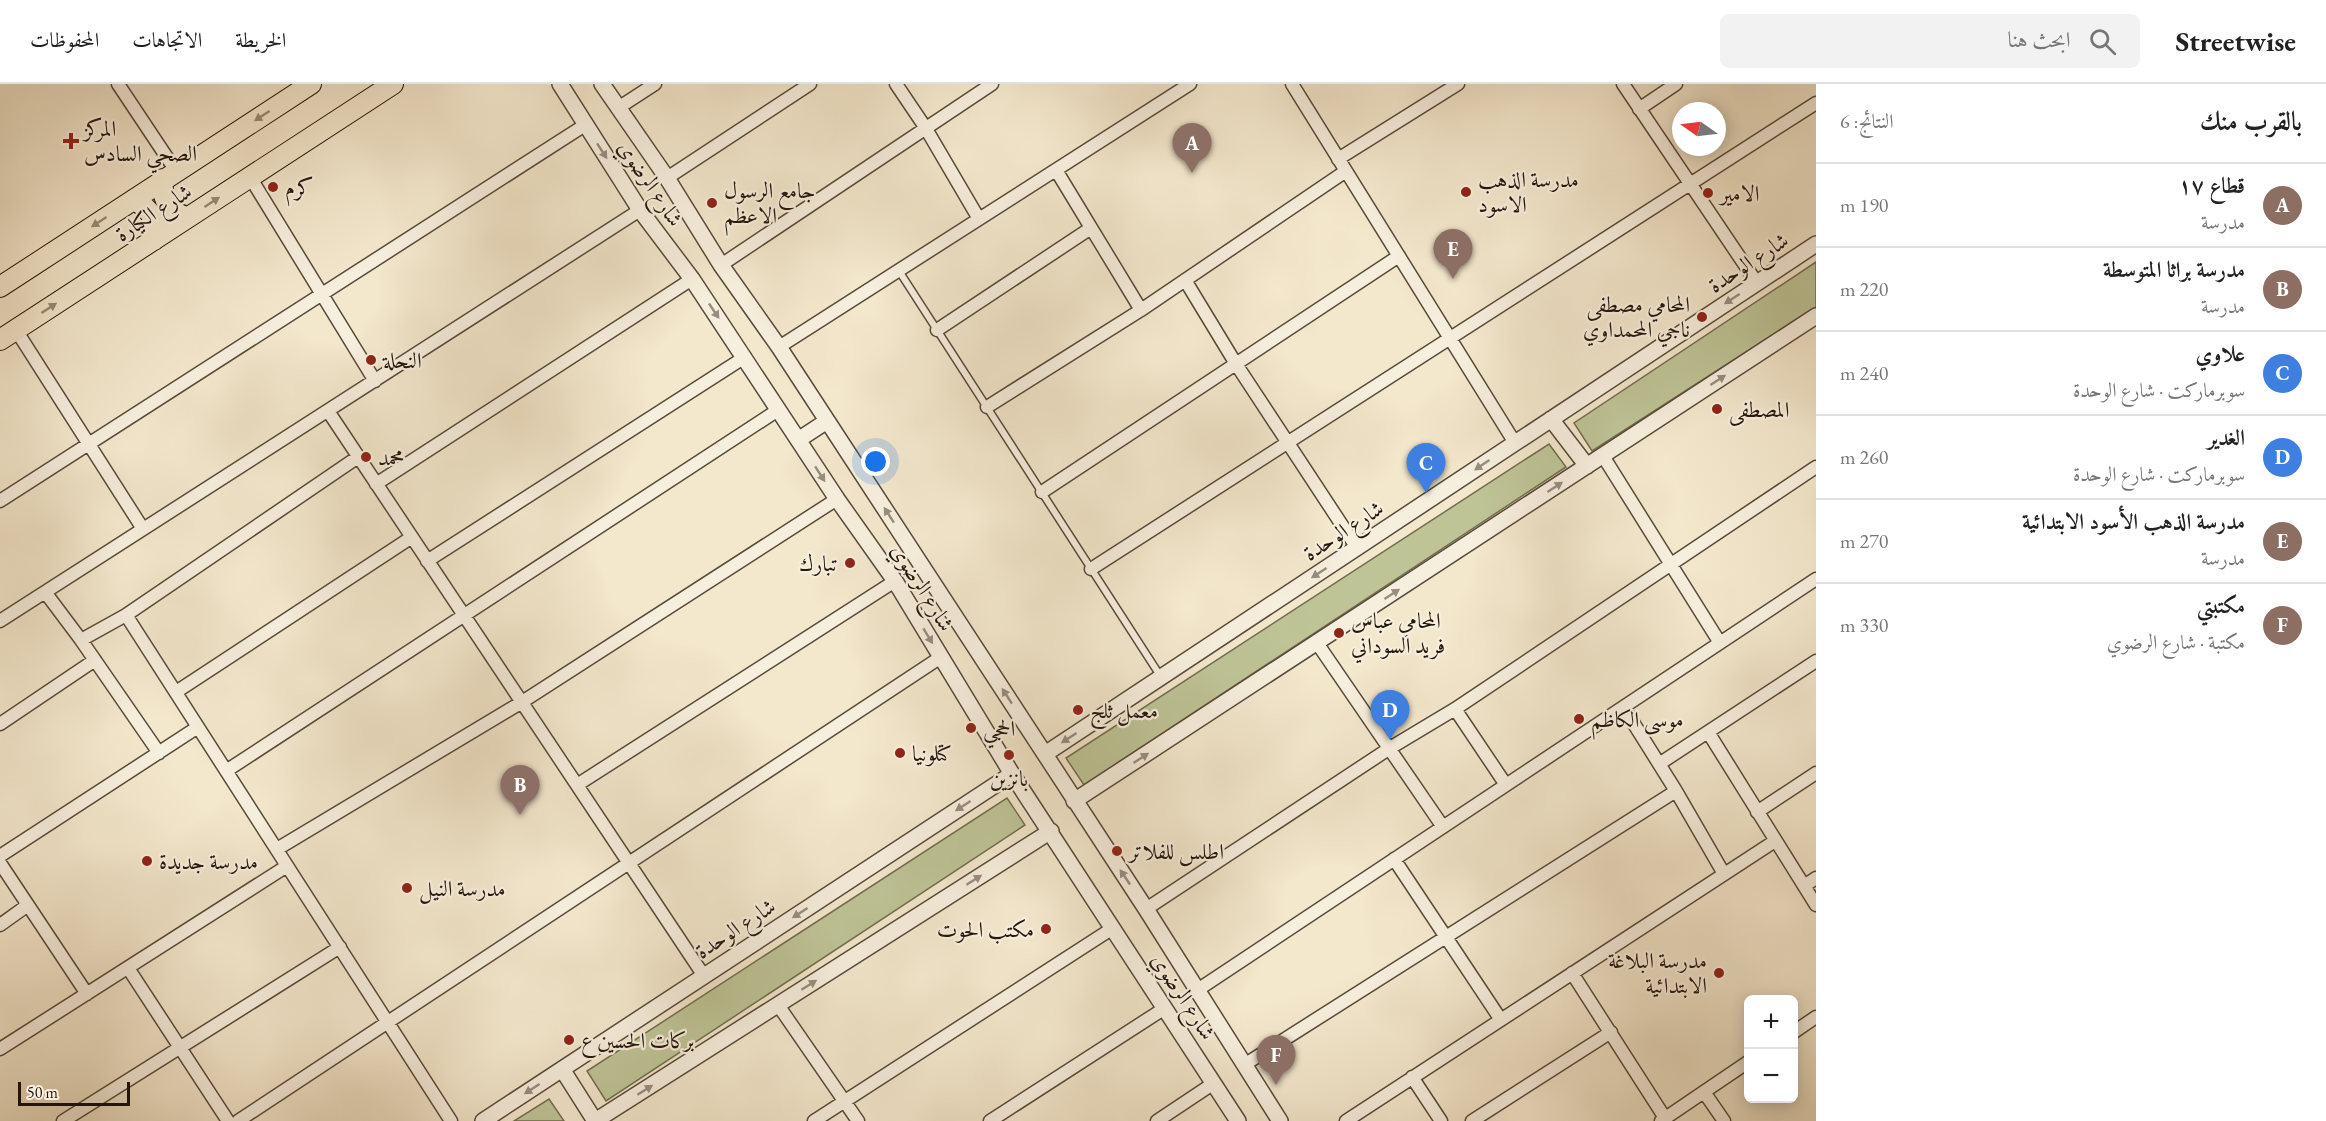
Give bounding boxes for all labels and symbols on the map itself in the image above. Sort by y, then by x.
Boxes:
north arrow [1672,102,1726,156]
one-way arrow [254,110,270,121]
place label: المركز الصحي السادس [82,114,197,174]
pin: A [1172,124,1212,173]
marker: المركز الصحي السادس [62,132,80,150]
street label: شارع الرضوي [608,134,690,234]
one-way arrow [596,143,607,159]
place label: مدرسة الذهب الاسود [1478,165,1579,219]
place label: كرم [285,173,314,207]
place label: جامع الرسول الاعظم [724,176,815,236]
street label: شارع الكيارة [109,177,199,251]
place label: الامير [1718,179,1760,208]
marker: كرم [266,180,280,194]
marker: مدرسة الذهب الاسود [1459,185,1473,199]
marker: الامير [1701,186,1715,200]
one-way arrow [204,196,220,207]
marker: جامع الرسول الاعظم [705,196,719,210]
one-way arrow [90,217,107,228]
street label: شارع الوحدة [1702,226,1796,303]
pin: E [1434,230,1472,279]
place label: المحامي مصطفى ناجي المحمداوي [1583,290,1690,348]
one-way arrow [1724,294,1740,305]
one-way arrow [41,303,57,314]
one-way arrow [708,303,719,319]
marker: المحامي مصطفى ناجي المحمداوي [1695,310,1709,324]
place label: النحلة [382,346,422,375]
marker: النحلة [364,353,378,367]
one-way arrow [1710,374,1726,386]
place label: المصطفى [1729,395,1789,426]
marker: المصطفى [1710,402,1724,416]
place label: محمد [378,443,404,472]
pin: C [1406,444,1446,493]
your location [861,447,890,476]
marker: محمد [359,450,373,464]
one-way arrow [1474,459,1490,470]
one-way arrow [815,466,826,482]
one-way arrow [1547,481,1563,493]
street label: شارع الوحدة [1297,494,1391,571]
one-way arrow [883,507,894,523]
street label: شارع الرضوي [881,538,961,639]
place label: تبارك [799,549,838,578]
marker: تبارك [843,556,857,570]
one-way arrow [1311,567,1328,578]
one-way arrow [1384,589,1400,600]
place label: المحامي عباس فريد السوداني [1351,606,1445,664]
marker: المحامي عباس فريد السوداني [1332,626,1346,640]
one-way arrow [923,628,934,644]
one-way arrow [1001,688,1012,704]
pin: D [1370,690,1410,740]
place label: معمل ثلج [1090,696,1158,730]
marker: معمل ثلج [1071,703,1085,717]
place label: موسى الكاظم [1591,705,1684,740]
marker: موسى الكاظم [1572,712,1586,726]
place label: الحجي [983,714,1015,749]
marker: الحجي [964,721,978,735]
one-way arrow [1061,732,1077,743]
place label: كتلونيا [912,739,952,768]
marker: كتلونيا [893,746,907,760]
marker: بانزين [1002,748,1016,762]
one-way arrow [1133,752,1149,763]
place label: بانزين [990,764,1028,793]
pin: B [500,766,540,815]
one-way arrow [956,800,972,812]
place label: اطلس للفلاتر [1127,837,1224,867]
marker: اطلس للفلاتر [1110,844,1124,858]
place label: مدرسة جديدة [159,847,258,876]
marker: مدرسة جديدة [140,854,154,868]
one-way arrow [1119,869,1130,885]
place label: مدرسة النيل [419,874,505,904]
one-way arrow [965,875,982,886]
marker: مدرسة النيل [400,881,414,895]
street label: شارع الوحدة [689,892,783,969]
one-way arrow [792,907,808,918]
place label: مكتب الحوت [937,915,1034,944]
marker: مكتب الحوت [1039,922,1053,936]
place label: مدرسة البلاغة الابتدائية [1608,946,1707,1000]
street label: شارع الرضوي [1141,947,1223,1048]
marker: مدرسة البلاغة الابتدائية [1712,966,1726,980]
one-way arrow [801,980,817,991]
place label: بركات الحسين ع [581,1026,694,1059]
marker: بركات الحسين ع [562,1033,576,1047]
pin: F [1256,1036,1296,1085]
scale bar [18,1079,130,1106]
one-way arrow [524,1083,540,1094]
one-way arrow [636,1084,653,1095]

